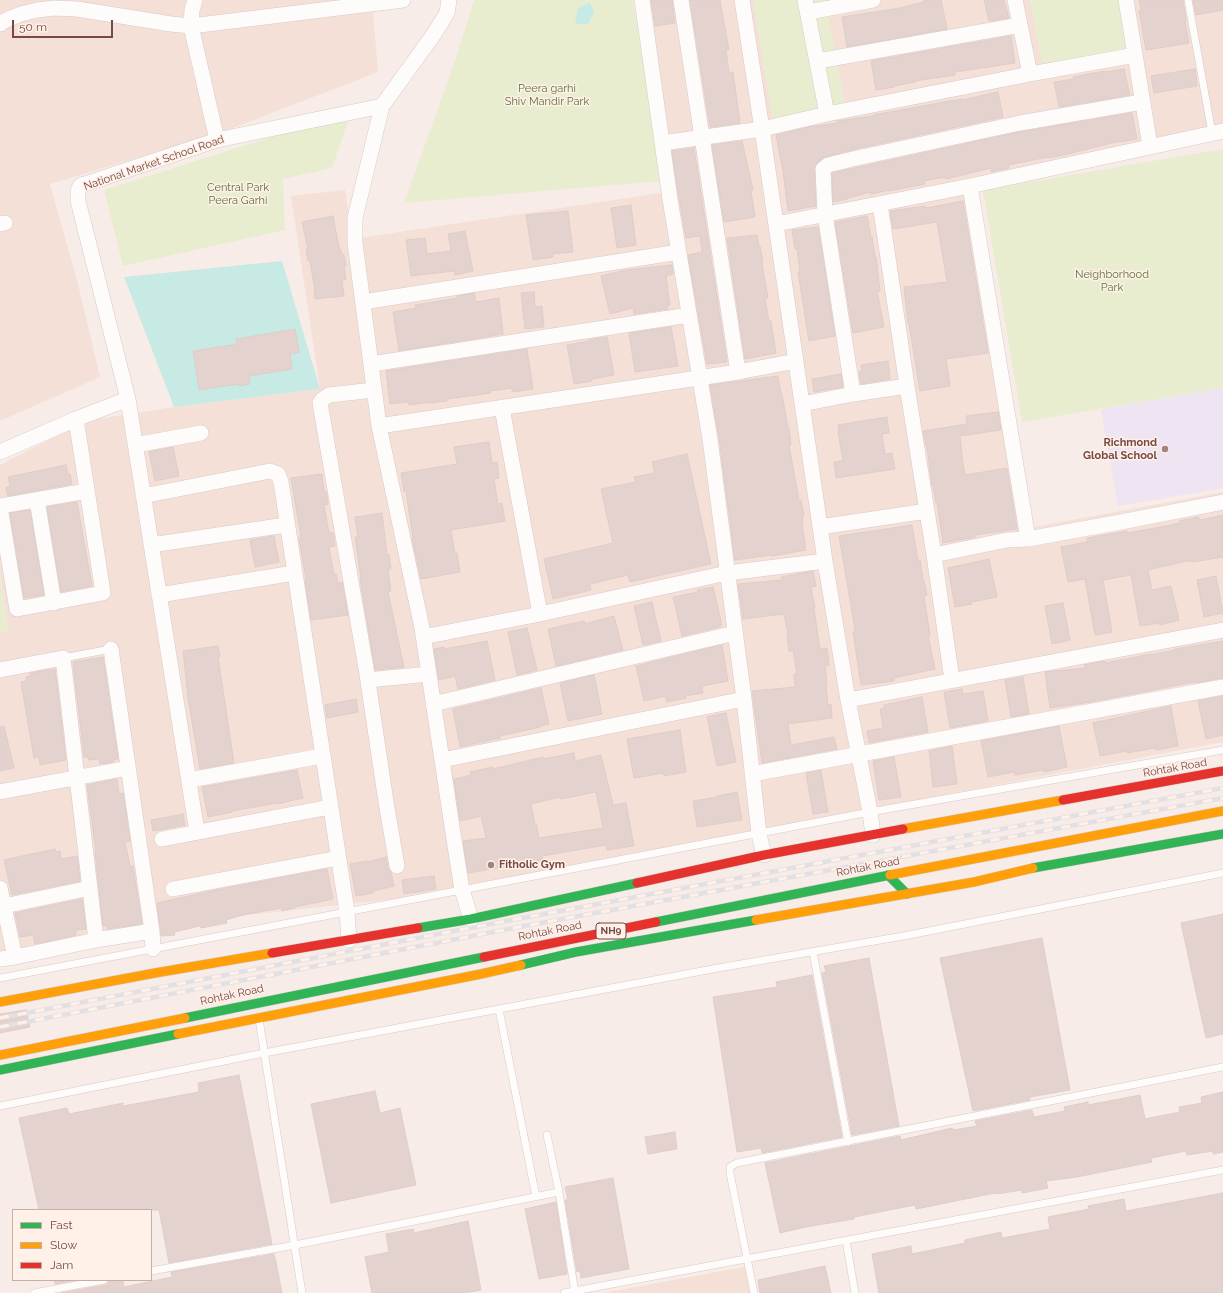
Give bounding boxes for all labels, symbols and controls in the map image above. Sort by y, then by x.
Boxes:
scale bar [14,12,115,38]
text: 50 m [19,20,47,34]
park label: Peera garhi Shiv Mandir Park [505,82,589,108]
street label: National Market School Road [82,133,226,193]
park label: Central Park Peera Garhi [207,181,269,207]
park label: Neighborhood Park [1075,268,1149,294]
place label: Richmond Global School [1083,436,1157,462]
marker: Richmond Global School [1160,444,1170,454]
street label: Rohtak Road [1142,756,1208,780]
street label: Rohtak Road [835,854,901,880]
place label: Fitholic Gym [499,858,565,872]
marker: Fitholic Gym [486,860,496,870]
street label: Rohtak Road [517,918,583,944]
road number: NH9 [596,923,626,939]
street label: Rohtak Road [199,982,265,1008]
legend [12,1209,152,1281]
text: Fast [50,1218,73,1232]
text: Slow [50,1238,77,1252]
text: Jam [50,1258,73,1272]

